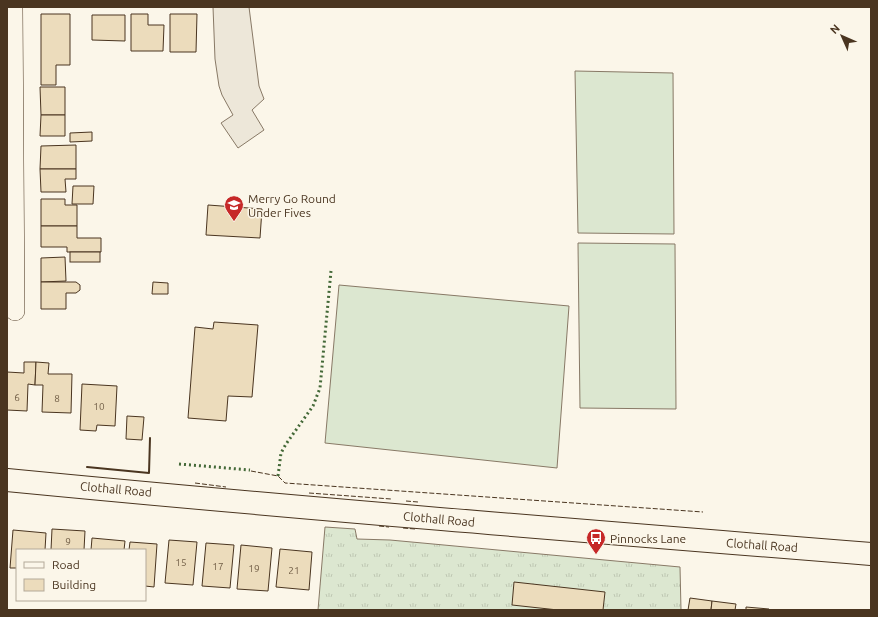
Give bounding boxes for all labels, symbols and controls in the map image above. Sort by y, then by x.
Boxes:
north arrow [822,16,862,56]
text: N [828,22,842,36]
place label: Merry Go Round Under Fives [248,192,336,219]
school or university icon: Merry Go Round Under Fives [223,194,245,222]
house number: 6 [14,392,20,403]
house number: 8 [54,393,60,404]
house number: 10 [93,401,105,412]
street label: Clothall Road [80,479,152,499]
street label: Clothall Road [403,509,475,529]
bus stop icon: Pinnocks Lane [585,527,607,555]
place label: Pinnocks Lane [610,532,686,545]
house number: 9 [65,536,71,547]
street label: Clothall Road [726,536,798,554]
legend [16,549,146,601]
house number: 15 [175,557,187,568]
text: Road [52,558,80,571]
house number: 17 [212,561,224,572]
house number: 19 [248,563,260,574]
house number: 21 [288,565,300,576]
text: Building [52,578,96,591]

